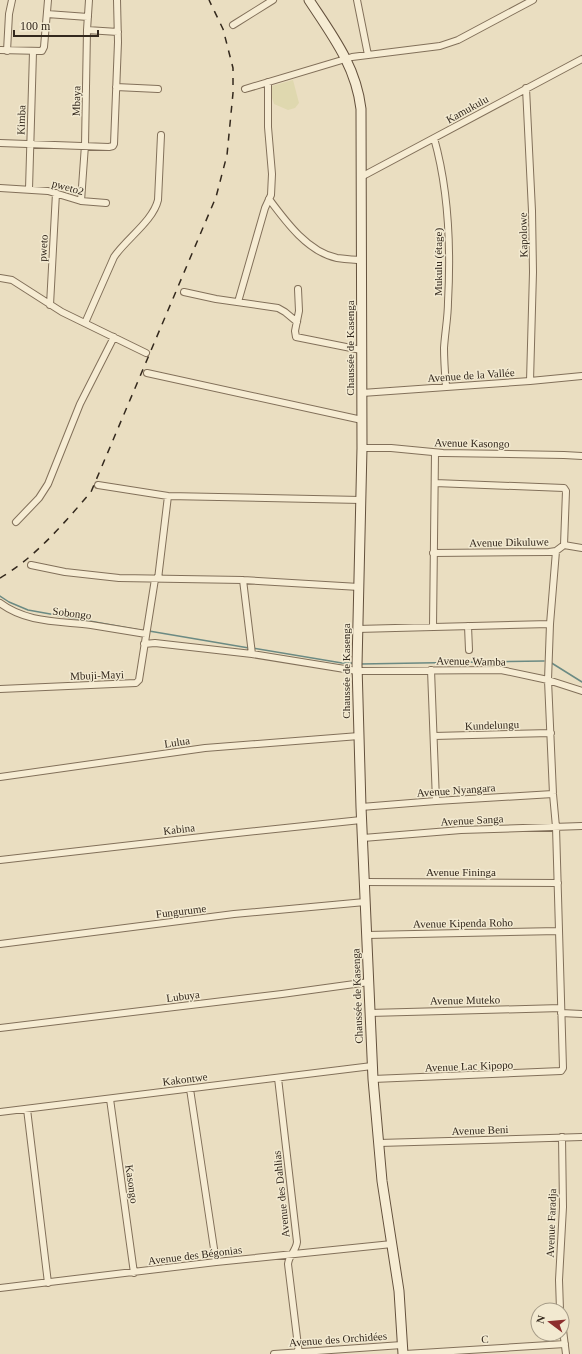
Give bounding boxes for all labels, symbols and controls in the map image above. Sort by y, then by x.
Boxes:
scale bar [14,12,98,38]
text: 100 m [20,19,51,33]
street label: Mbaya [70,86,82,116]
street label: Kamukulu [444,92,491,126]
street label: Kimba [14,105,28,135]
street label: pweto2 [51,177,85,197]
street label: Kapolowe [517,212,529,258]
street label: Mukulu (étage) [432,228,445,296]
street label: pweto [36,234,50,262]
street label: Chaussée de Kasenga [344,300,356,396]
street label: Avenue de la Vallée [427,366,515,384]
street label: Avenue Kasongo [434,436,510,450]
street label: Avenue Dikuluwe [469,535,549,549]
street label: Sobongo [52,605,93,621]
street label: Chaussée de Kasenga [340,623,352,719]
street label: Avenue Wamba [436,654,506,668]
street label: Mbuji-Mayi [70,668,124,682]
street label: Kundelungu [465,718,520,732]
street label: Lulua [163,734,191,750]
street label: Avenue Nyangara [416,781,496,799]
street label: Avenue Sanga [440,812,504,828]
street label: Kabina [163,821,196,837]
street label: Avenue Fininga [426,866,496,878]
street label: Fungurume [155,902,207,920]
street label: Avenue Kipenda Roho [413,916,514,930]
street label: Chaussée de Kasenga [349,948,365,1044]
street label: Lubuya [166,988,201,1004]
street label: Avenue Muteko [430,993,501,1007]
street label: Avenue Lac Kipopo [425,1058,514,1074]
street label: Kakontwe [162,1070,208,1088]
street label: Avenue Beni [451,1123,509,1137]
street label: Avenue des Dahlias [270,1150,292,1238]
street label: Kasongo [123,1164,141,1205]
street label: Avenue Faradja [544,1188,558,1258]
street label: Avenue des Bégonias [147,1243,243,1267]
north arrow [530,1302,570,1342]
text: N [534,1314,547,1325]
street label: Avenue des Orchidées [289,1330,387,1348]
street label: C [481,1333,489,1345]

